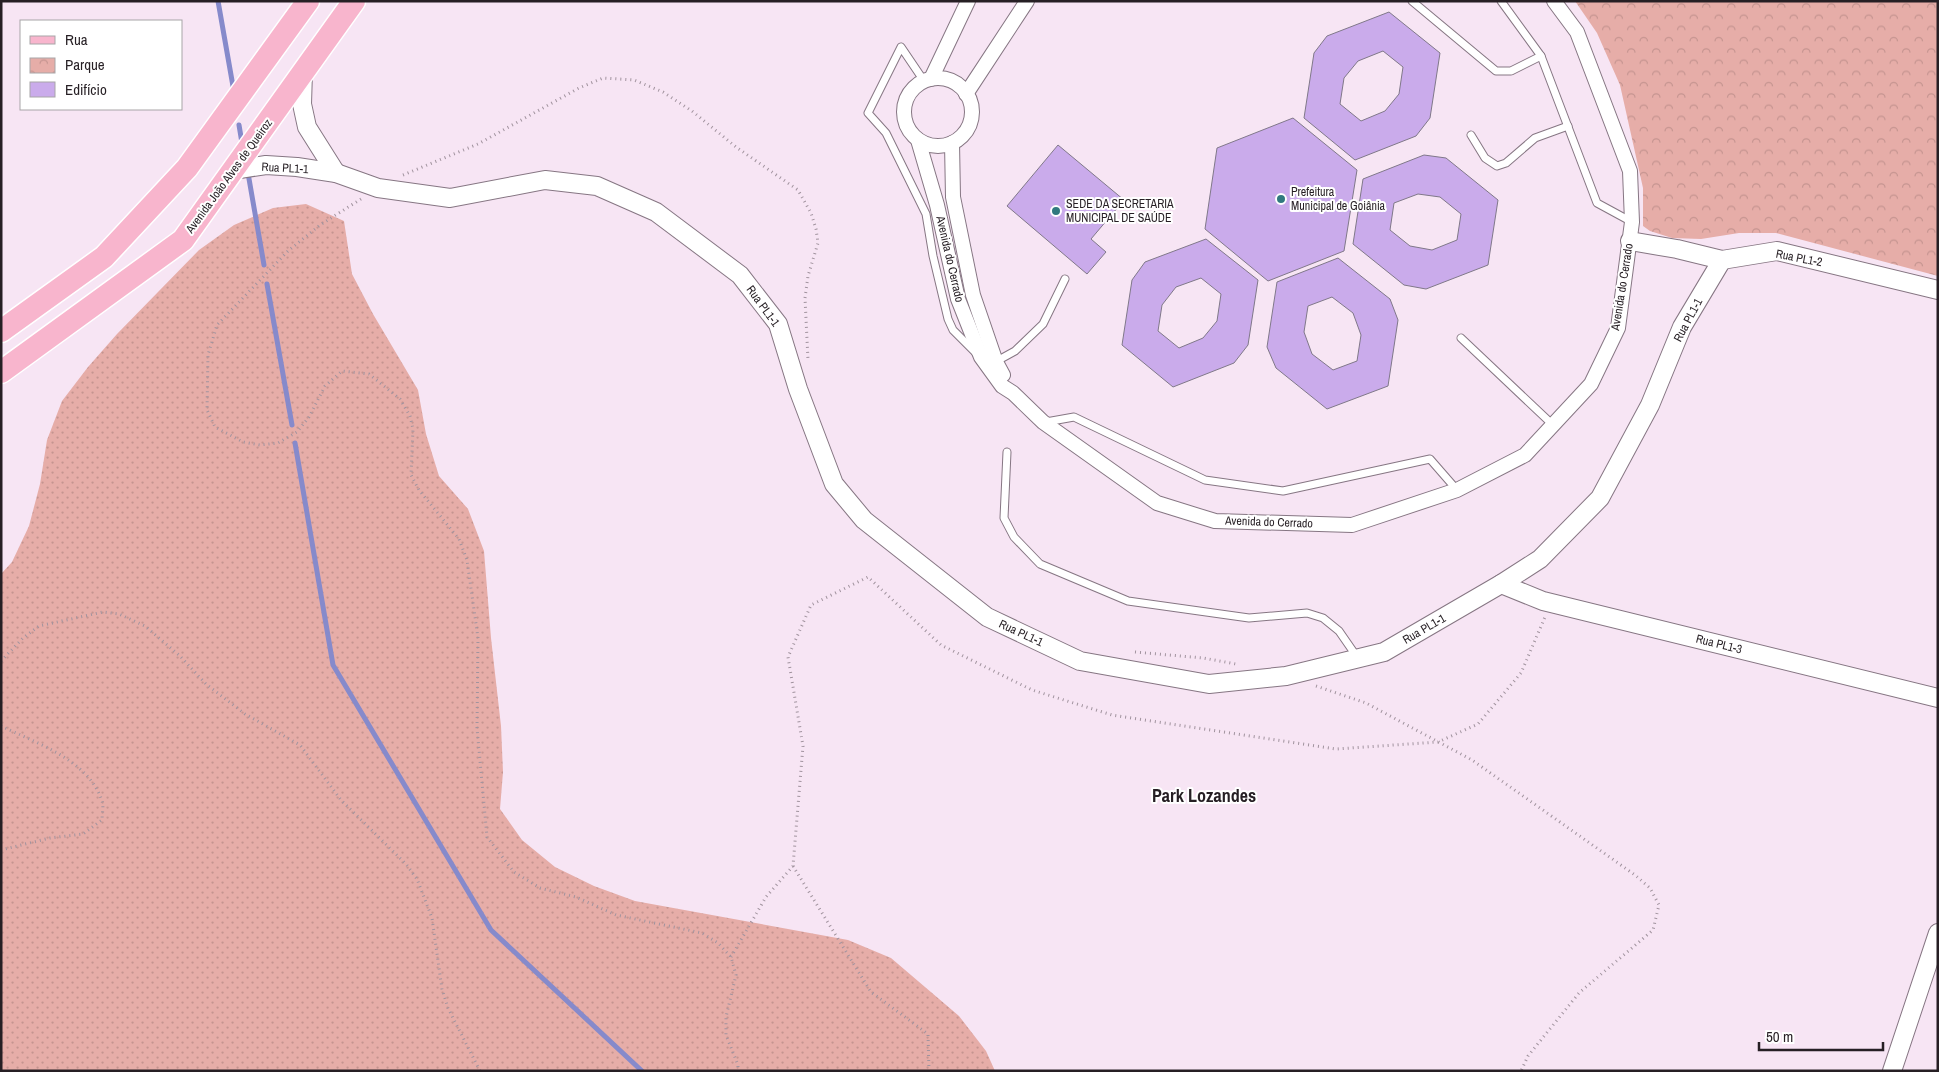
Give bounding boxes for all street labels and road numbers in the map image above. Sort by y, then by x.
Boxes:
street label: Avenida João Alves de Queiroz [181,116,276,237]
street label: Rua PL1-1 [261,159,309,177]
street label: Avenida do Cerrado [932,213,968,304]
street label: Avenida do Cerrado [1607,242,1637,333]
street label: Rua PL1-2 [1774,246,1824,270]
street label: Rua PL1-1 [743,282,784,330]
street label: Rua PL1-1 [1670,295,1706,345]
street label: Avenida do Cerrado [1224,512,1313,532]
street label: Rua PL1-1 [1400,610,1449,648]
street label: Rua PL1-1 [996,616,1046,650]
street label: Rua PL1-3 [1694,631,1744,657]

